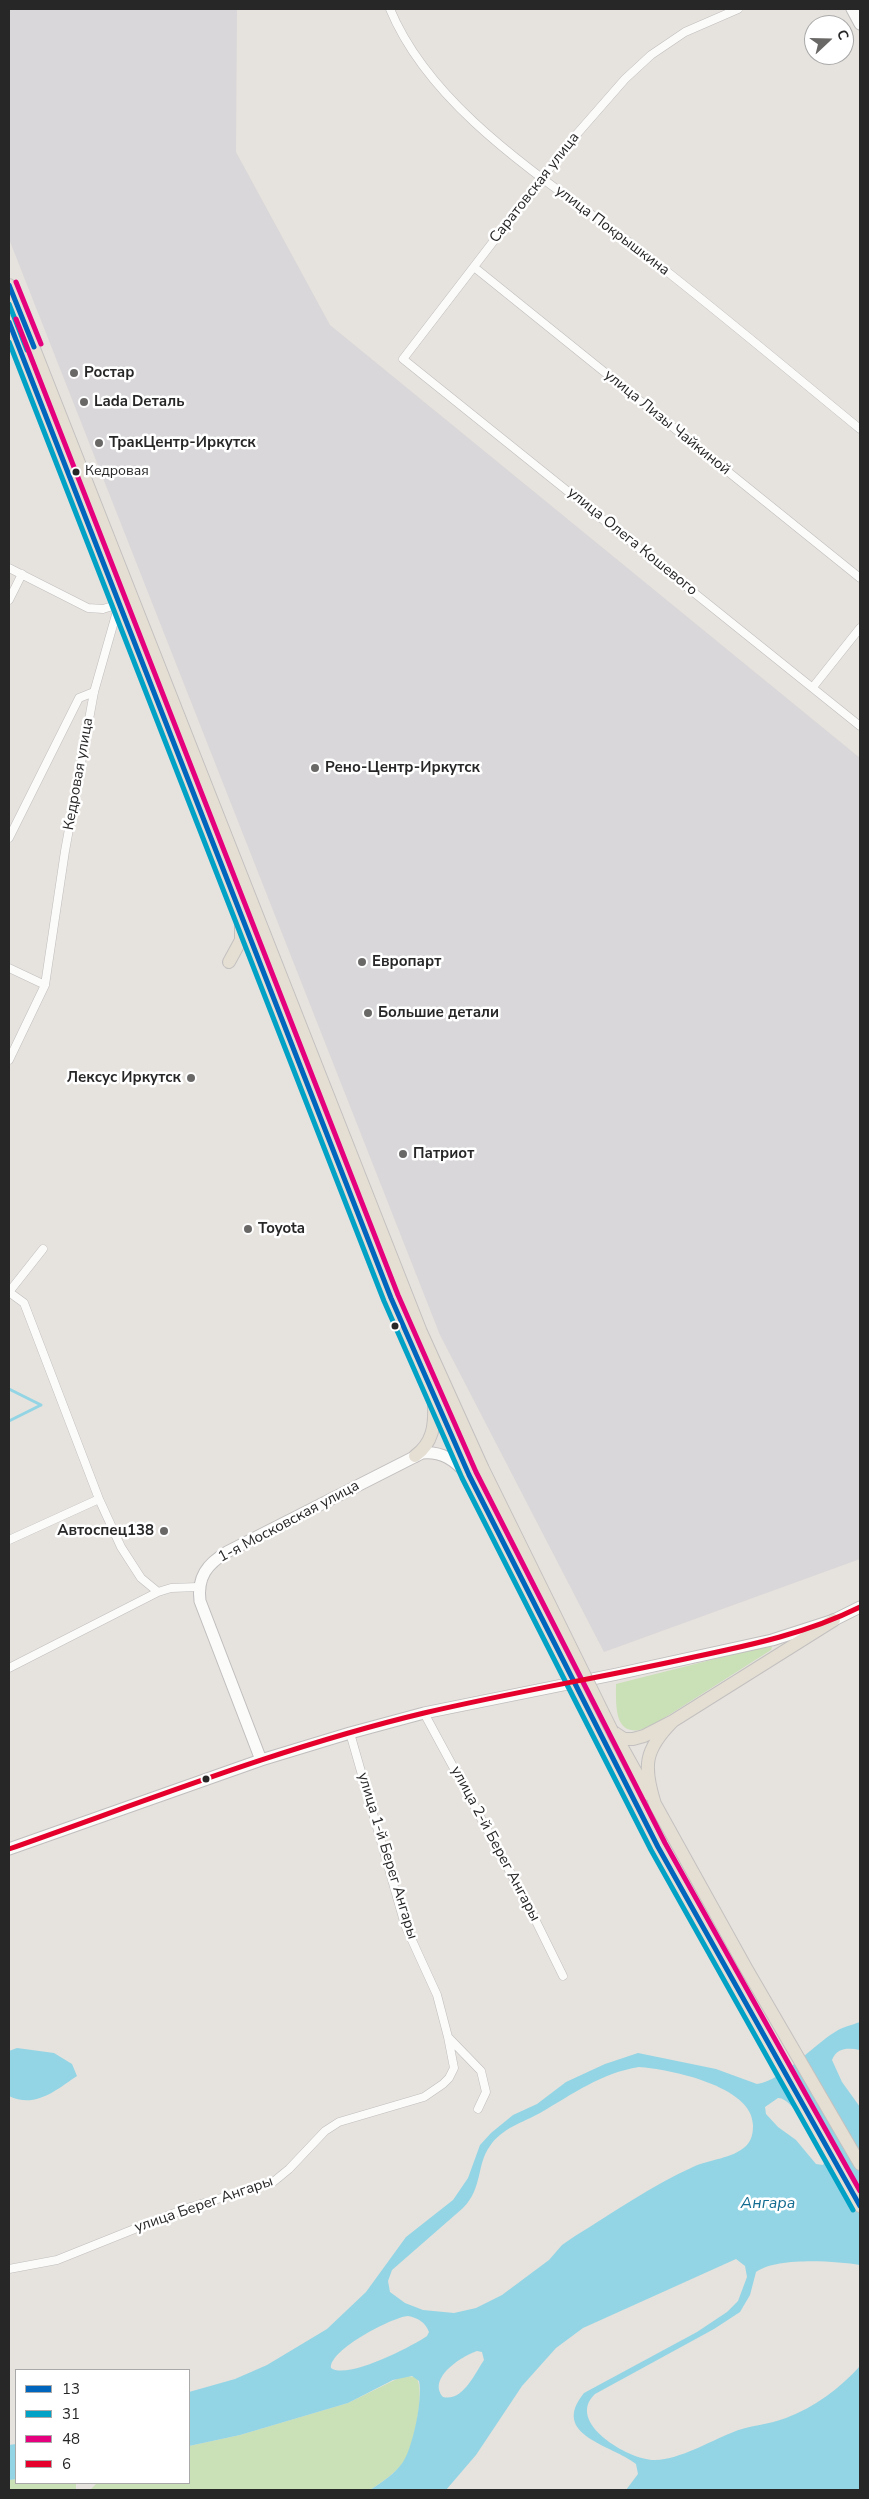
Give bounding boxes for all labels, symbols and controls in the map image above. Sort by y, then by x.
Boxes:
north arrow [804,15,854,65]
text: С [832,27,853,43]
street label: Саратовская улица [486,129,584,247]
street label: улица Покрышкина [551,182,673,280]
place label: Ростар [84,364,134,382]
street label: улица Лизы Чайкиной [600,366,734,480]
marker: Ростар [68,367,80,379]
place label: Lada Dеталь [94,393,184,411]
marker: Lada Dеталь [78,396,90,408]
place label: ТракЦентр-Иркутск [109,434,256,452]
marker: ТракЦентр-Иркутск [93,437,105,449]
place label: Кедровая [85,464,149,480]
marker: Кедровая [71,467,81,477]
street label: улица Олега Кошевого [563,484,701,600]
street label: Кедровая улица [60,716,98,832]
place label: Рено-Центр-Иркутск [325,759,480,777]
marker: Рено-Центр-Иркутск [309,762,321,774]
place label: Европарт [372,953,441,971]
marker: Европарт [356,956,368,968]
place label: Большие детали [378,1004,499,1022]
marker: Большие детали [362,1007,374,1019]
place label: Лексус Иркутск [67,1069,181,1087]
marker: Лексус Иркутск [185,1072,197,1084]
place label: Патриот [413,1145,474,1163]
marker: Патриот [397,1148,409,1160]
place label: Toyota [258,1220,305,1238]
marker: Toyota [242,1223,254,1235]
unlabelled marker [390,1321,400,1331]
street label: 1-я Московская улица [215,1477,363,1567]
place label: Автоспец138 [57,1522,154,1540]
marker: Автоспец138 [158,1525,170,1537]
street label: улица 2-й Берег Ангары [446,1763,544,1925]
street label: улица 1-й Берег Ангары [353,1771,421,1941]
unlabelled marker [201,1774,211,1784]
street label: улица Берег Ангары [132,2173,276,2237]
water label: Ангара [741,2194,795,2214]
legend [15,2369,190,2484]
text: 13 [62,2379,80,2399]
text: 31 [62,2404,80,2424]
text: 48 [62,2429,80,2449]
text: 6 [62,2454,71,2474]

